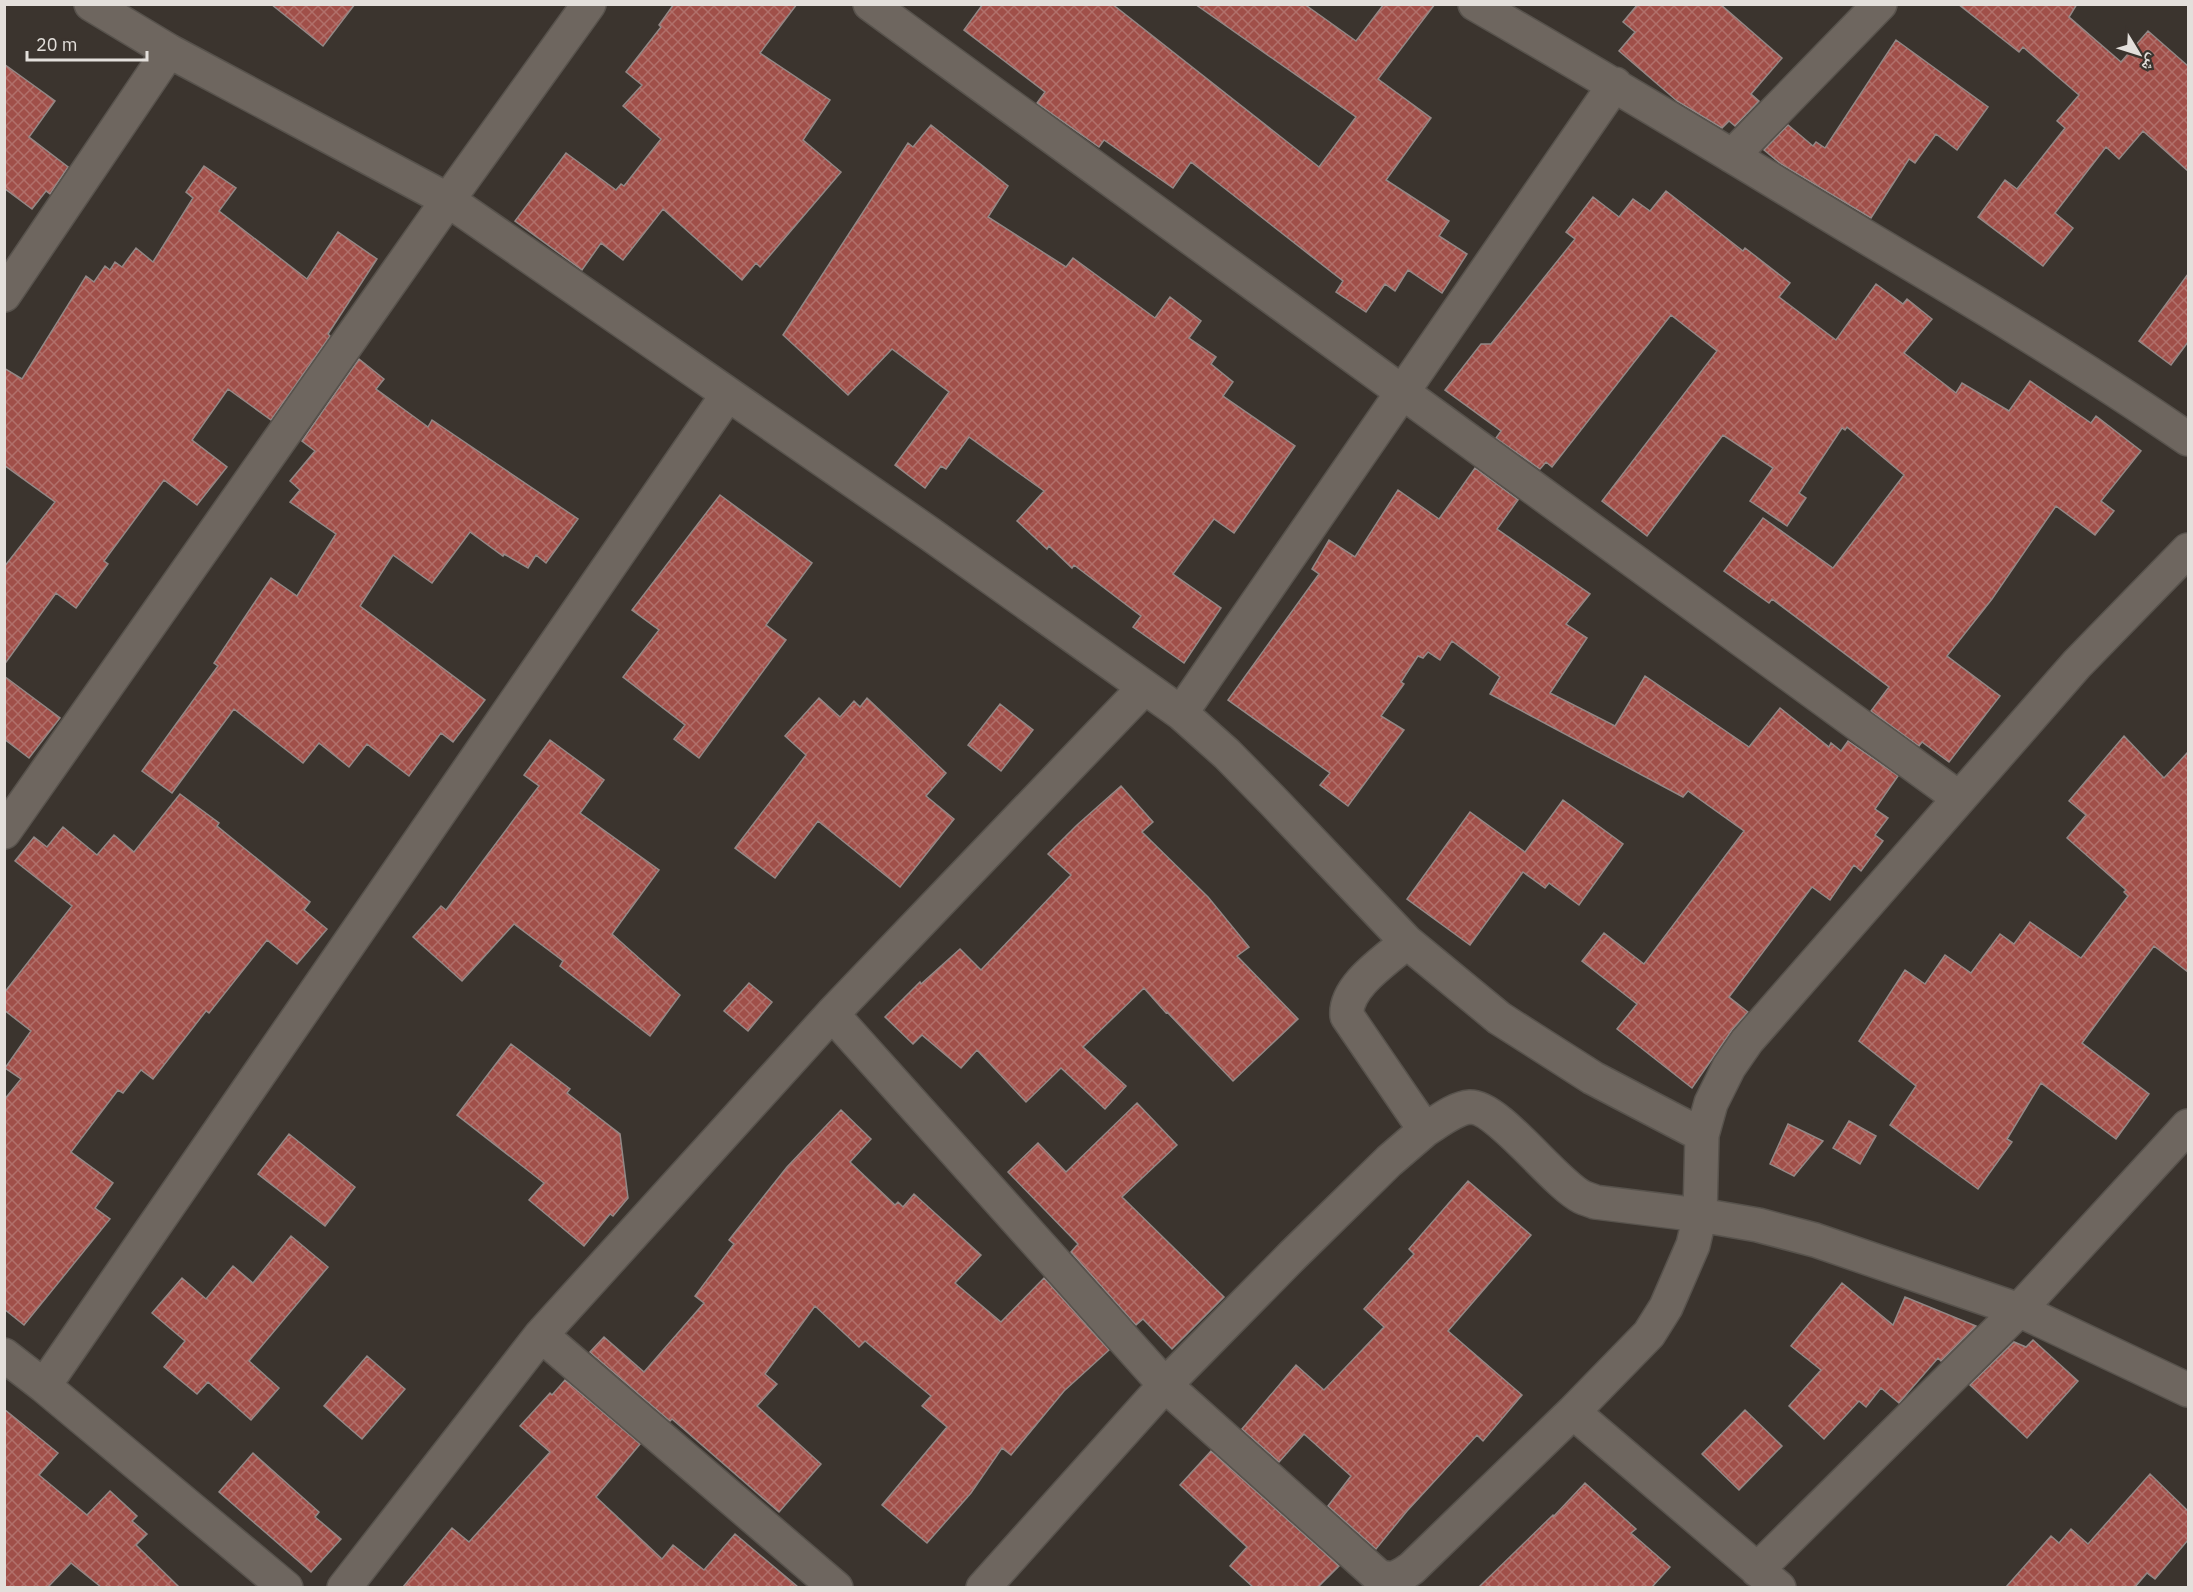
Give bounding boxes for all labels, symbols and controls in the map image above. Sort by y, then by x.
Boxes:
scale bar [27,24,147,62]
north arrow [2109,24,2169,84]
text: 20 m [36,33,78,56]
text: ش [2138,50,2164,76]

